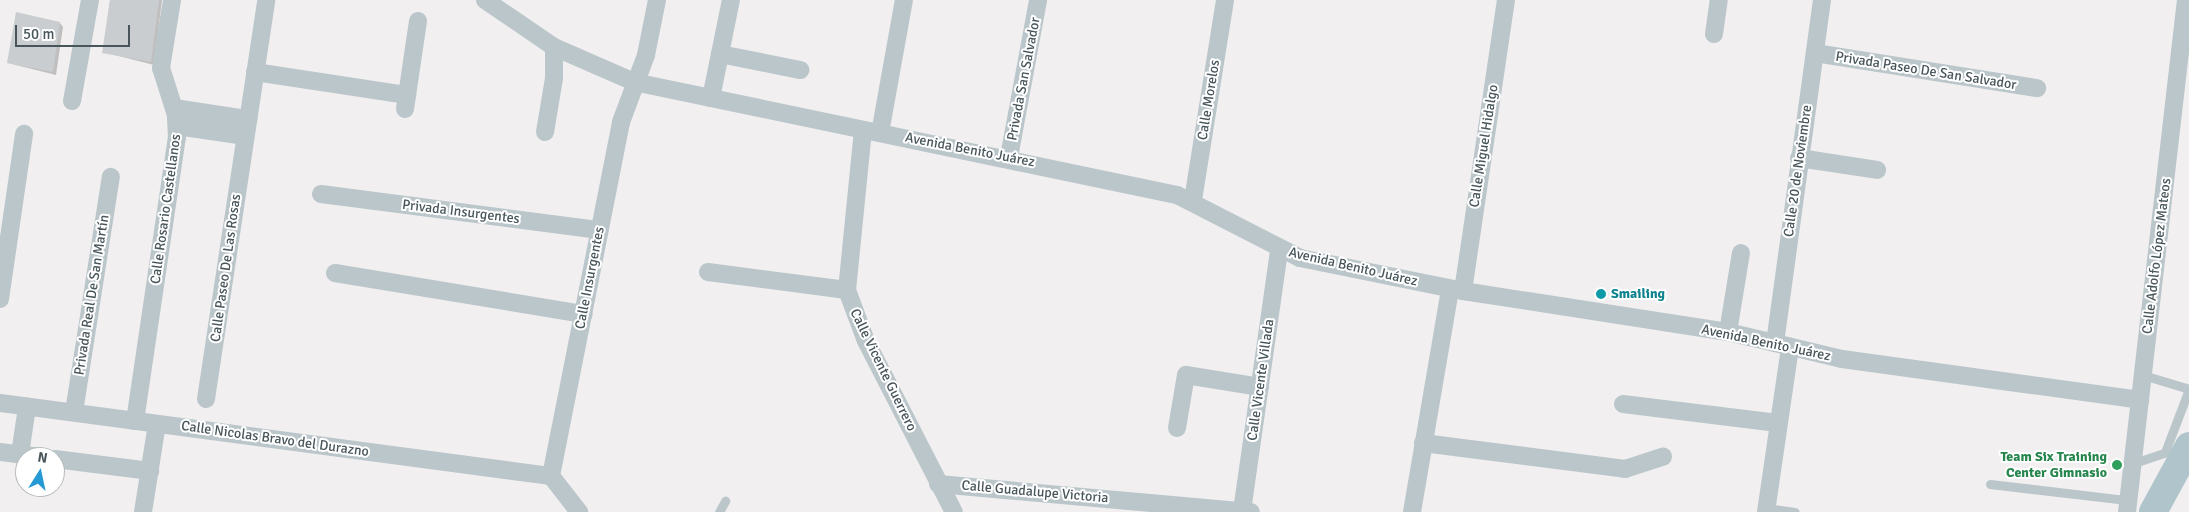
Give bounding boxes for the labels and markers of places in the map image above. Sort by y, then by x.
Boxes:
place label: Smailing [1611,286,1665,302]
marker: Smailing [1595,288,1607,300]
place label: Team Six Training Center Gimnasio [2000,449,2107,482]
marker: Team Six Training Center Gimnasio [2111,459,2123,471]

